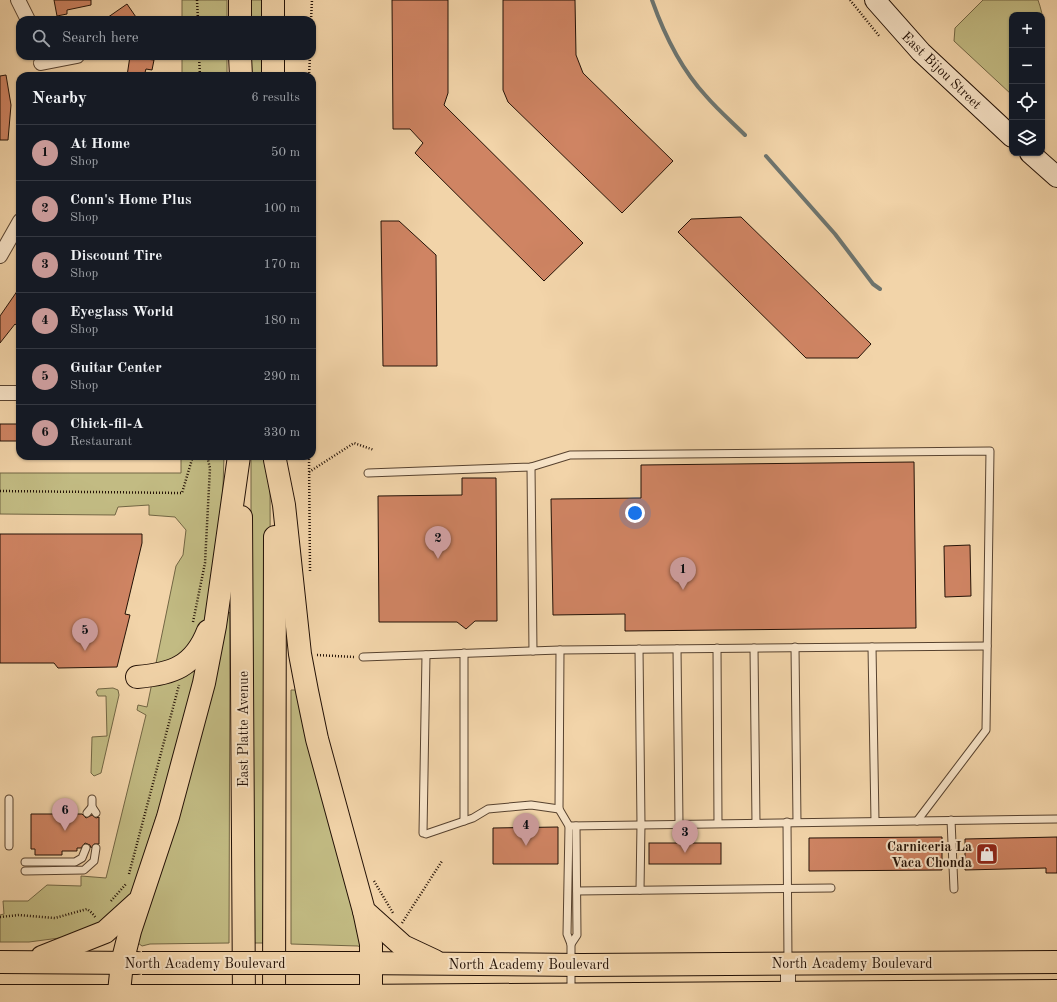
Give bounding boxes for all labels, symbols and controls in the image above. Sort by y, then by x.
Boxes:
map controls [1009,12,1045,156]
button: + [1009,12,1045,48]
search box [16,16,316,60]
icon: search [30,27,52,49]
street label: East Bijou Street [899,29,984,112]
text: Search here [62,31,139,46]
button: − [1009,48,1045,84]
button: locate [1009,84,1045,120]
text: Nearby [32,90,87,107]
text: 6 results [251,91,300,104]
button: layers [1009,120,1045,156]
text: At Home [70,137,130,152]
text: 1 [41,146,49,159]
text: 50 m [271,146,300,159]
text: Shop [70,155,98,168]
text: Conn's Home Plus [70,193,191,208]
text: 2 [41,202,49,215]
text: 100 m [263,202,300,215]
text: Shop [70,211,98,224]
text: Discount Tire [70,249,162,264]
text: 3 [41,258,49,271]
text: 170 m [263,258,300,271]
text: Shop [70,267,98,280]
text: Eyeglass World [70,305,174,320]
text: 4 [41,314,49,327]
text: 180 m [263,314,300,327]
text: Shop [70,323,98,336]
text: Guitar Center [70,361,162,376]
text: 5 [41,370,49,383]
text: 290 m [263,370,300,383]
text: Shop [70,379,98,392]
text: Chick-fil-A [70,417,144,432]
text: 6 [41,426,49,439]
text: 330 m [263,426,300,439]
text: Restaurant [70,435,132,448]
your location [625,503,645,523]
pin: 2 [425,526,451,559]
pin: 1 [670,557,696,590]
pin: 5 [72,618,98,651]
street label: East Platte Avenue [237,671,251,787]
pin: 6 [52,798,78,831]
pin: 4 [513,813,539,846]
pin: 3 [672,820,698,853]
place label: Carniceria La Vaca Chonda [887,840,972,870]
shop icon: Carniceria La Vaca Chonda [974,841,1000,867]
street label: North Academy Boulevard [124,957,286,971]
street label: North Academy Boulevard [771,957,933,971]
street label: North Academy Boulevard [448,958,610,972]

